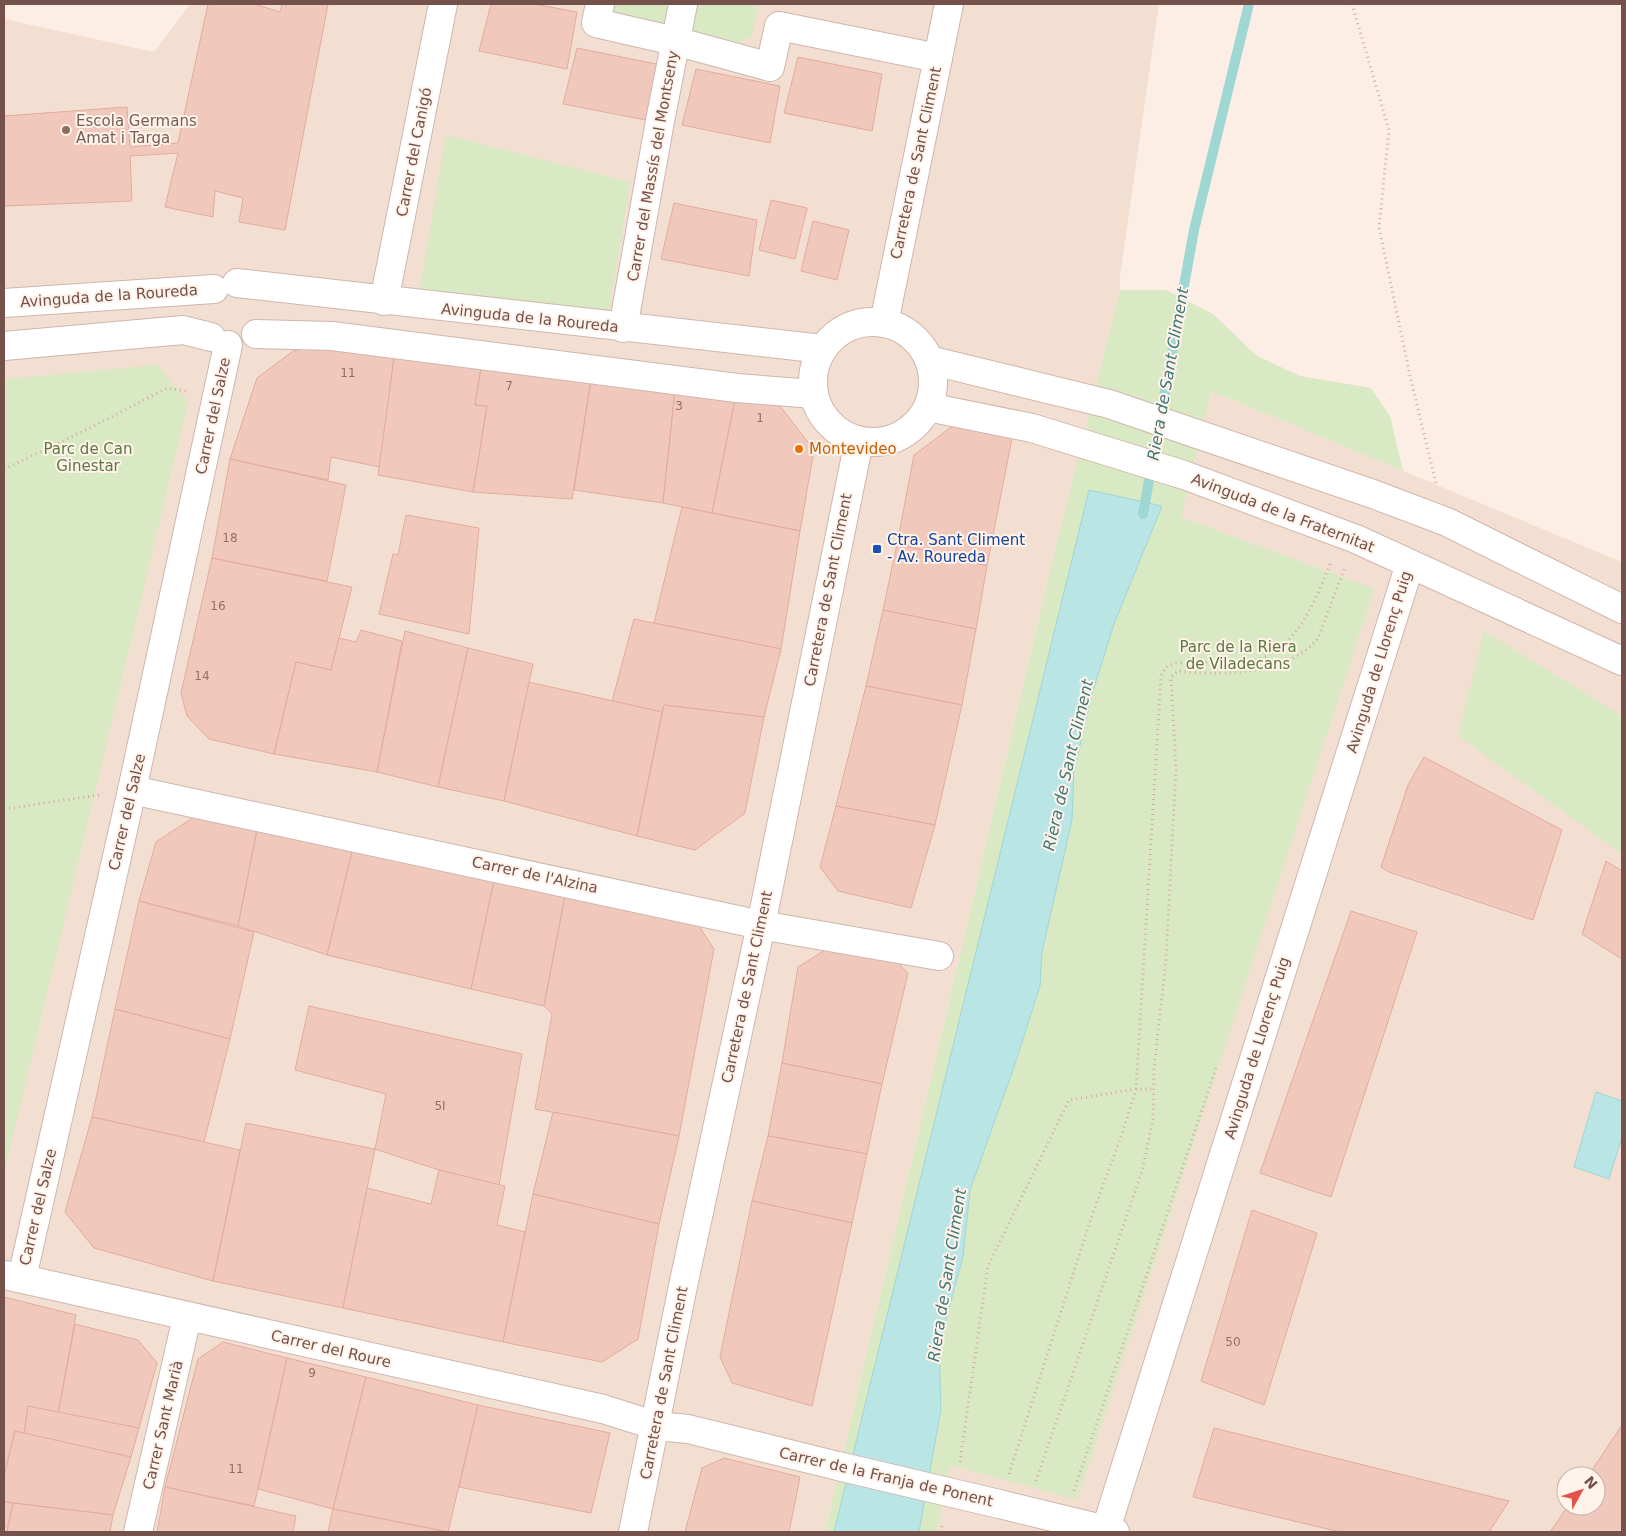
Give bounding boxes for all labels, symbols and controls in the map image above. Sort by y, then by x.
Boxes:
street label: Carrer del Massís del Montseny [624,49,682,283]
street label: Carretera de Sant Climent [887,65,945,261]
street label: Carrer del Canigó [393,86,435,218]
place label: Escola Germans Amat i Targa [76,112,197,147]
marker: Escola Germans Amat i Targa [60,124,72,136]
street label: Avinguda de la Roureda [19,281,199,311]
water label: Riera de Sant Climent [1143,285,1193,462]
street label: Avinguda de la Roureda [440,300,620,336]
street label: Carrer del Salze [192,356,234,476]
house number: 11 [340,366,356,380]
house number: 7 [505,379,513,393]
house number: 3 [675,399,683,413]
house number: 1 [756,411,764,425]
park label: Parc de Can Ginestar [43,440,133,475]
place label: Montevideo [809,440,897,458]
marker: Montevideo [793,443,805,455]
street label: Avinguda de la Fraternitat [1189,470,1377,556]
street label: Carretera de Sant Climent [800,492,856,688]
house number: 18 [222,531,238,545]
place label: Ctra. Sant Climent - Av. Roureda [887,531,1025,566]
marker: Ctra. Sant Climent - Av. Roureda [871,543,883,555]
street label: Avinguda de Llorenç Puig [1343,569,1415,755]
house number: 16 [210,599,226,613]
park label: Parc de la Riera de Viladecans [1179,638,1297,673]
house number: 14 [194,669,210,683]
water label: Riera de Sant Climent [1039,677,1097,853]
street label: Carrer del Salze [105,752,149,872]
street label: Carrer de l'Alzina [470,853,600,897]
street label: Carretera de Sant Climent [718,889,776,1085]
street label: Avinguda de Llorenç Puig [1221,955,1293,1141]
house number: 5I [434,1099,446,1113]
street label: Carrer del Salze [16,1147,60,1267]
water label: Riera de Sant Climent [924,1186,970,1363]
street label: Carretera de Sant Climent [636,1285,692,1481]
street label: Carrer del Roure [269,1326,393,1372]
house number: 50 [1225,1335,1241,1349]
street label: Carrer Sant Marià [139,1359,187,1491]
house number: 9 [308,1366,316,1380]
street label: Carrer de la Franja de Ponent [777,1444,995,1510]
house number: 11 [228,1462,244,1476]
north arrow [1556,1466,1606,1516]
text: N [1581,1473,1601,1492]

